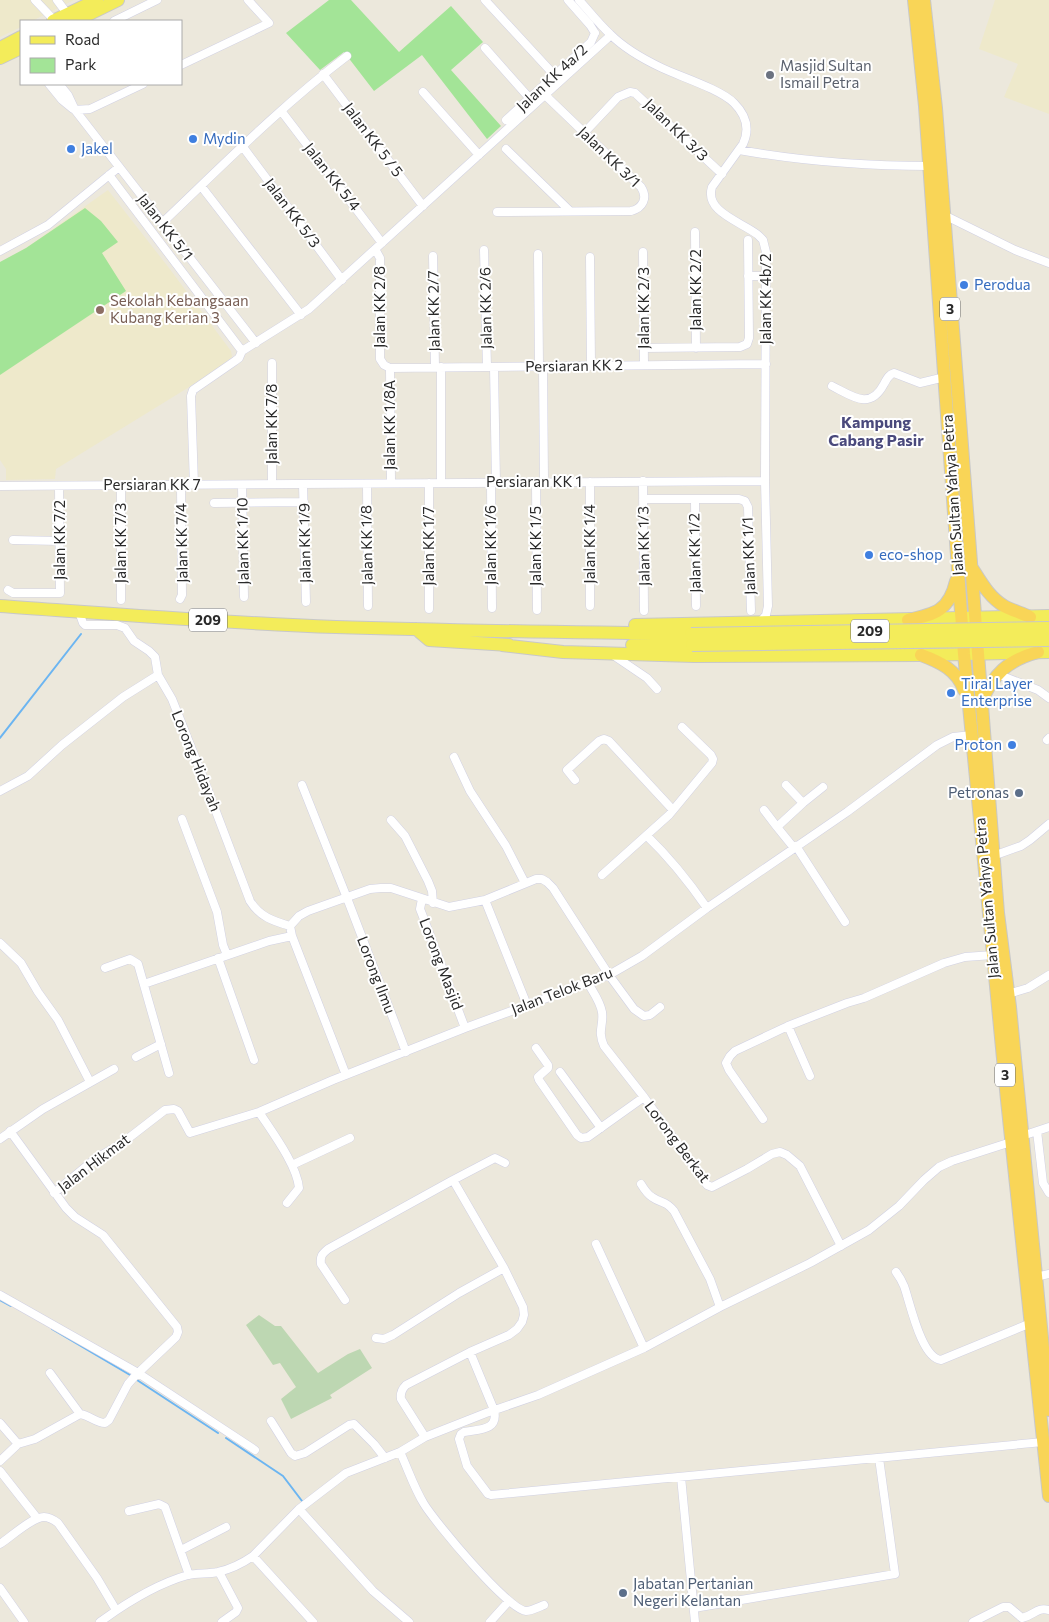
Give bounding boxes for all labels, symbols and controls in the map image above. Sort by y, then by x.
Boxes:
legend [20,20,182,85]
text: Road [65,30,100,48]
street label: Jalan KK 4a/2 [512,40,590,115]
text: Park [65,55,96,73]
place label: Masjid Sultan Ismail Petra [780,56,872,91]
marker: Masjid Sultan Ismail Petra [764,69,776,81]
street label: Jalan KK 3/3 [641,94,712,164]
street label: Jalan KK 5 / 5 [340,99,407,180]
street label: Jalan KK 3/1 [575,122,645,190]
place label: Mydin [203,129,246,147]
marker: Mydin [187,133,199,145]
place label: Jakel [81,139,113,157]
street label: Jalan KK 5/4 [301,139,365,214]
marker: Jakel [65,143,77,155]
street label: Jalan KK 5/3 [261,174,325,251]
street label: Jalan KK 5/1 [134,189,197,263]
street label: Jalan KK 2/2 [686,249,704,331]
street label: Jalan KK 4b/2 [756,253,774,345]
street label: Jalan KK 2/8 [370,266,388,348]
street label: Jalan KK 2/6 [475,267,495,349]
street label: Jalan KK 2/3 [634,267,652,349]
street label: Jalan KK 2/7 [423,270,443,352]
place label: Perodua [974,275,1031,293]
marker: Perodua [958,279,970,291]
place label: Sekolah Kebangsaan Kubang Kerian 3 [110,291,249,326]
road number: 3 [940,298,960,320]
marker: Sekolah Kebangsaan Kubang Kerian 3 [94,304,106,316]
street label: Persiaran KK 2 [525,355,623,375]
street label: Jalan KK 1/8A [380,380,398,470]
street label: Jalan KK 7/8 [262,384,280,464]
district label: Kampung Cabang Pasir [828,412,924,449]
street label: Jalan Sultan Yahya Petra [937,414,967,576]
street label: Persiaran KK 1 [486,472,582,490]
street label: Persiaran KK 7 [103,475,201,493]
street label: Jalan KK 1/10 [232,497,252,585]
street label: Jalan KK 7/2 [50,500,68,580]
street label: Jalan KK 7/3 [111,503,129,583]
street label: Jalan KK 7/4 [171,503,191,583]
street label: Jalan KK 1/9 [294,503,314,583]
street label: Jalan KK 1/4 [580,504,598,584]
street label: Jalan KK 1/8 [356,505,376,585]
street label: Jalan KK 1/6 [481,505,499,585]
street label: Jalan KK 1/7 [419,506,437,586]
street label: Jalan KK 1/5 [526,506,544,586]
street label: Jalan KK 1/3 [633,506,653,586]
street label: Jalan KK 1/2 [684,513,704,593]
street label: Jalan KK 1/1 [738,517,758,595]
place label: eco-shop [879,545,943,563]
marker: eco-shop [863,549,875,561]
road number: 209 [189,608,227,632]
road number: 209 [851,620,889,642]
place label: Tirai Layer Enterprise [961,674,1033,709]
marker: Tirai Layer Enterprise [945,687,957,699]
street label: Lorong Hidayah [168,707,225,814]
place label: Proton [954,735,1002,753]
marker: Proton [1006,739,1018,751]
place label: Petronas [948,783,1009,801]
marker: Petronas [1013,787,1025,799]
street label: Jalan Sultan Yahya Petra [970,817,1002,979]
street label: Lorong Masjid [416,915,468,1012]
street label: Lorong Ilmu [354,933,400,1016]
street label: Jalan Telok Baru [508,962,615,1018]
road number: 3 [995,1064,1015,1086]
street label: Lorong Berkat [641,1097,714,1186]
street label: Jalan Hikmat [54,1129,133,1195]
place label: Jabatan Pertanian Negeri Kelantan [633,1574,753,1609]
marker: Jabatan Pertanian Negeri Kelantan [617,1587,629,1599]

